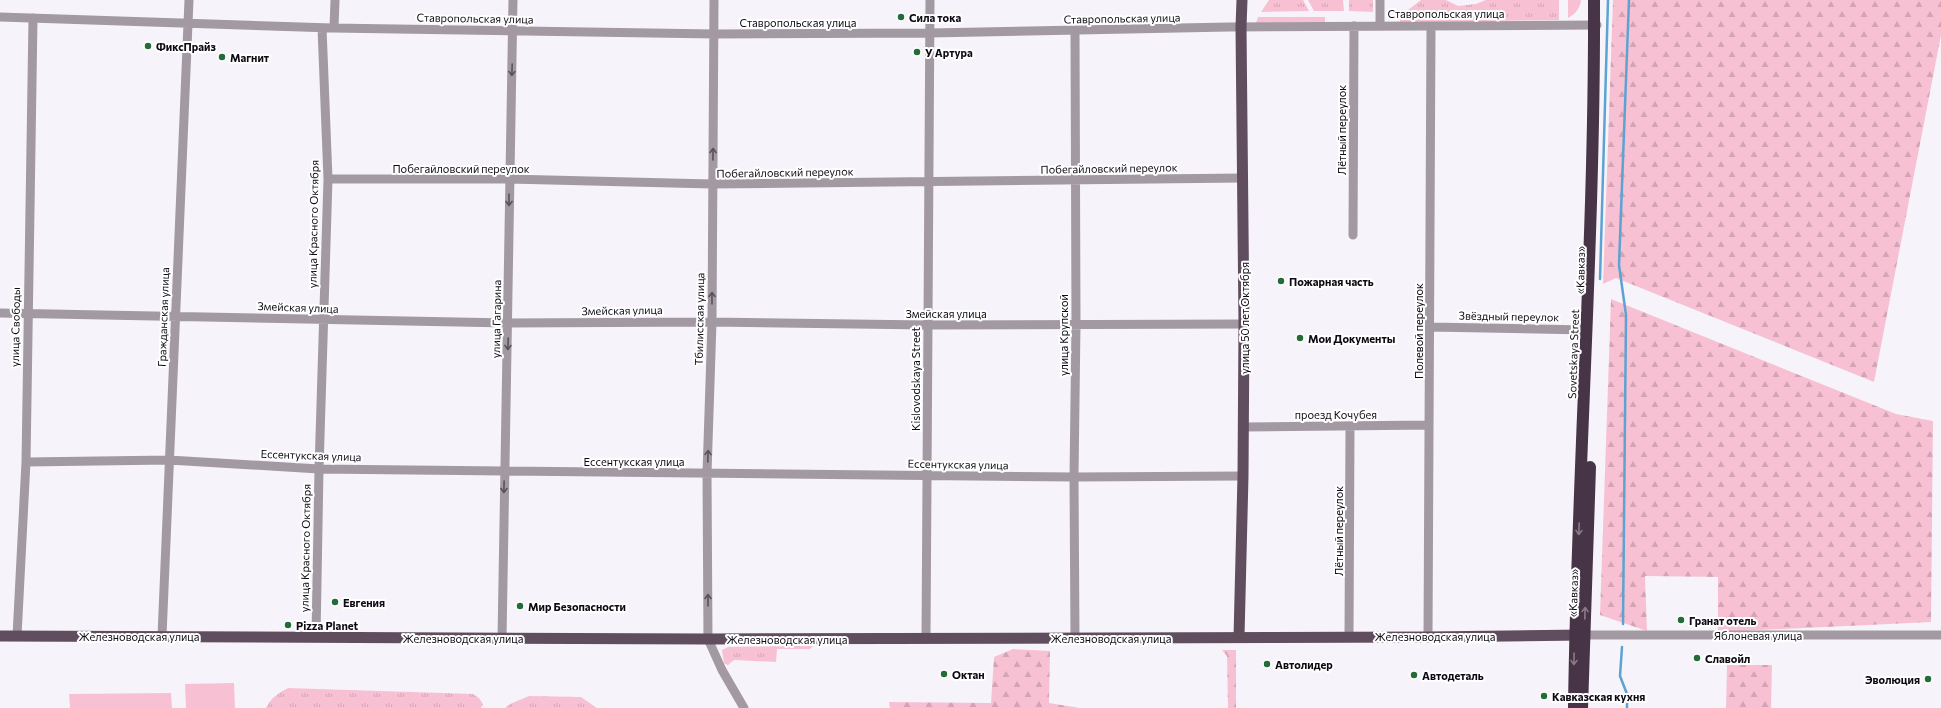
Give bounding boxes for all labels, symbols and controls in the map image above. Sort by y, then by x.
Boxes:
street label: Ставропольская улица [1388,7,1504,20]
street label: Ставропольская улица [416,10,534,26]
street label: Ставропольская улица [1063,10,1181,26]
place label: Сила тока [909,11,961,24]
marker: Сила тока [896,12,906,22]
street label: Ставропольская улица [740,16,856,29]
place label: ФиксПрайз [156,40,216,53]
marker: ФиксПрайз [143,41,153,51]
place label: У Артура [925,46,973,59]
marker: У Артура [912,47,922,57]
place label: Магнит [230,51,270,64]
marker: Магнит [217,52,227,62]
one-way arrow [508,63,515,76]
street label: Лётный переулок [1335,85,1348,175]
one-way arrow [709,148,717,161]
street label: улица Красного Октября [305,160,321,288]
street label: Побегайловский переулок [1040,160,1178,176]
street label: Побегайловский переулок [392,162,530,175]
street label: Побегайловский переулок [716,164,854,180]
one-way arrow [505,193,513,206]
street label: «Кавказ» [1573,246,1587,294]
street label: улица 50 лет Октября [1238,262,1251,374]
street label: Гражданская улица [155,267,171,367]
street label: Тбилисская улица [692,273,706,365]
place label: Пожарная часть [1289,275,1374,288]
marker: Пожарная часть [1276,276,1286,286]
street label: улица Гагарина [489,280,503,358]
street label: Полевой переулок [1412,283,1425,379]
street label: улица Свободы [8,287,22,367]
one-way arrow [708,292,716,305]
street label: улица Крупской [1057,294,1070,376]
street label: Змейская улица [257,299,339,315]
street label: Змейская улица [581,303,663,317]
street label: Змейская улица [905,307,987,320]
street label: Sovetskaya Street [1565,308,1581,399]
street label: Звёздный переулок [1459,309,1560,323]
street label: Kislovodskaya Street [909,327,922,431]
place label: Мои Документы [1308,332,1395,345]
marker: Мои Документы [1295,333,1305,343]
one-way arrow [504,337,511,350]
street label: проезд Кочубея [1295,408,1377,421]
street label: Ессентукская улица [260,447,362,463]
one-way arrow [704,450,712,463]
street label: Ессентукская улица [584,455,684,468]
street label: Ессентукская улица [907,457,1009,471]
one-way arrow [500,480,508,493]
street label: улица Красного Октября [297,484,313,612]
street label: Лётный переулок [1332,486,1345,576]
one-way arrow [1575,522,1583,535]
street label: «Кавказ» [1566,569,1580,617]
one-way arrow [704,594,712,607]
place label: Евгения [343,596,385,609]
marker: Евгения [330,597,340,607]
place label: Мир Безопасности [528,600,626,613]
marker: Мир Безопасности [515,601,525,611]
one-way arrow [1581,607,1589,620]
place label: Гранат отель [1689,614,1756,627]
marker: Гранат отель [1676,615,1686,625]
place label: Pizza Planet [296,619,358,632]
marker: Pizza Planet [283,620,293,630]
street label: Яблоневая улица [1714,629,1802,642]
street label: Железноводская улица [79,630,199,643]
street label: Железноводская улица [1375,630,1495,643]
street label: Железноводская улица [403,632,523,645]
street label: Железноводская улица [1051,632,1171,645]
street label: Железноводская улица [727,633,847,646]
one-way arrow [1570,652,1578,665]
place label: Славойл [1705,652,1750,665]
marker: Славойл [1692,653,1702,663]
place label: Автолидер [1275,658,1333,671]
marker: Автолидер [1262,659,1272,669]
place label: Октан [952,668,985,681]
marker: Октан [939,669,949,679]
place label: Автодеталь [1422,669,1484,682]
marker: Автодеталь [1409,670,1419,680]
place label: Эволюция [1865,673,1920,686]
marker: Эволюция [1923,674,1933,684]
place label: Кавказская кухня [1552,690,1645,703]
marker: Кавказская кухня [1539,691,1549,701]

